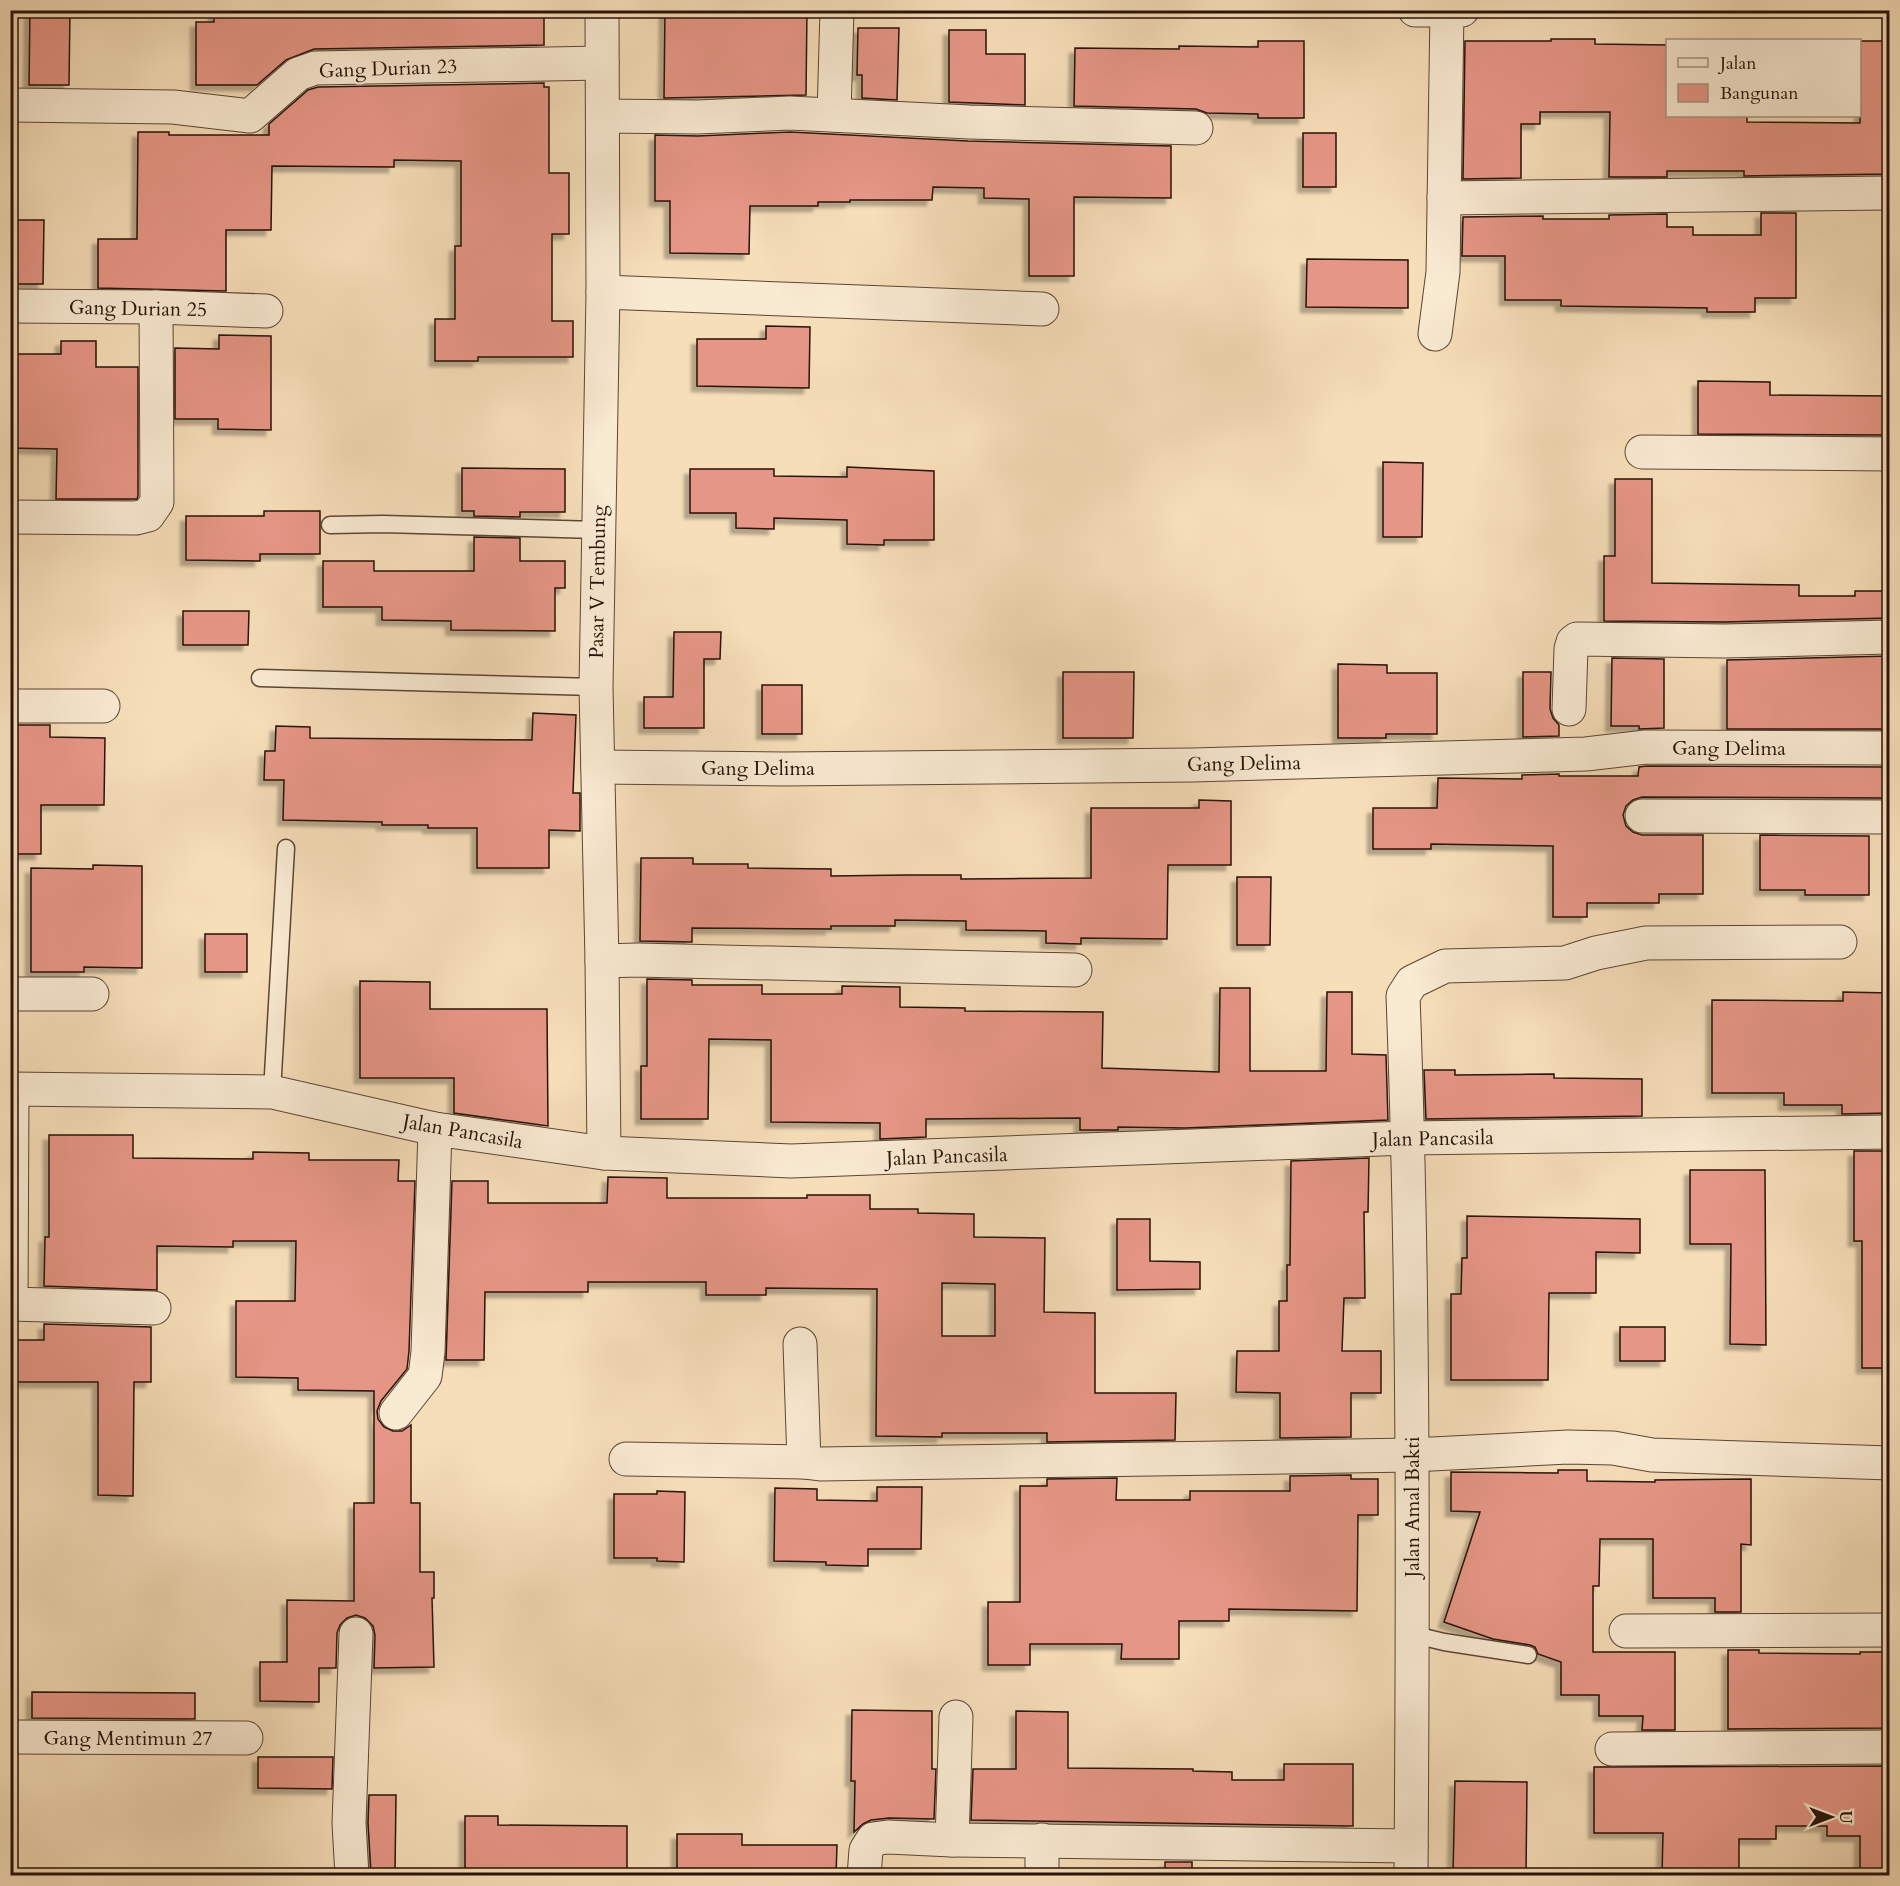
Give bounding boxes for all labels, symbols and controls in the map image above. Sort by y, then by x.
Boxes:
legend [1666,39,1861,117]
text: Jalan [1717,51,1757,76]
street label: Gang Durian 23 [318,53,458,84]
text: Bangunan [1720,81,1799,106]
street label: Gang Durian 25 [69,294,207,323]
street label: Pasar V Tembung [583,504,612,659]
street label: Gang Delima [1672,735,1786,762]
street label: Gang Delima [1187,749,1302,778]
street label: Gang Delima [701,755,815,782]
street label: Jalan Pancasila [398,1107,525,1155]
street label: Jalan Pancasila [1369,1124,1494,1153]
street label: Jalan Pancasila [883,1141,1009,1172]
street label: Jalan Amal Bakti [1399,1436,1426,1581]
street label: Gang Mentimun 27 [44,1725,212,1752]
north arrow [1801,1787,1861,1847]
text: U [1834,1810,1856,1824]

